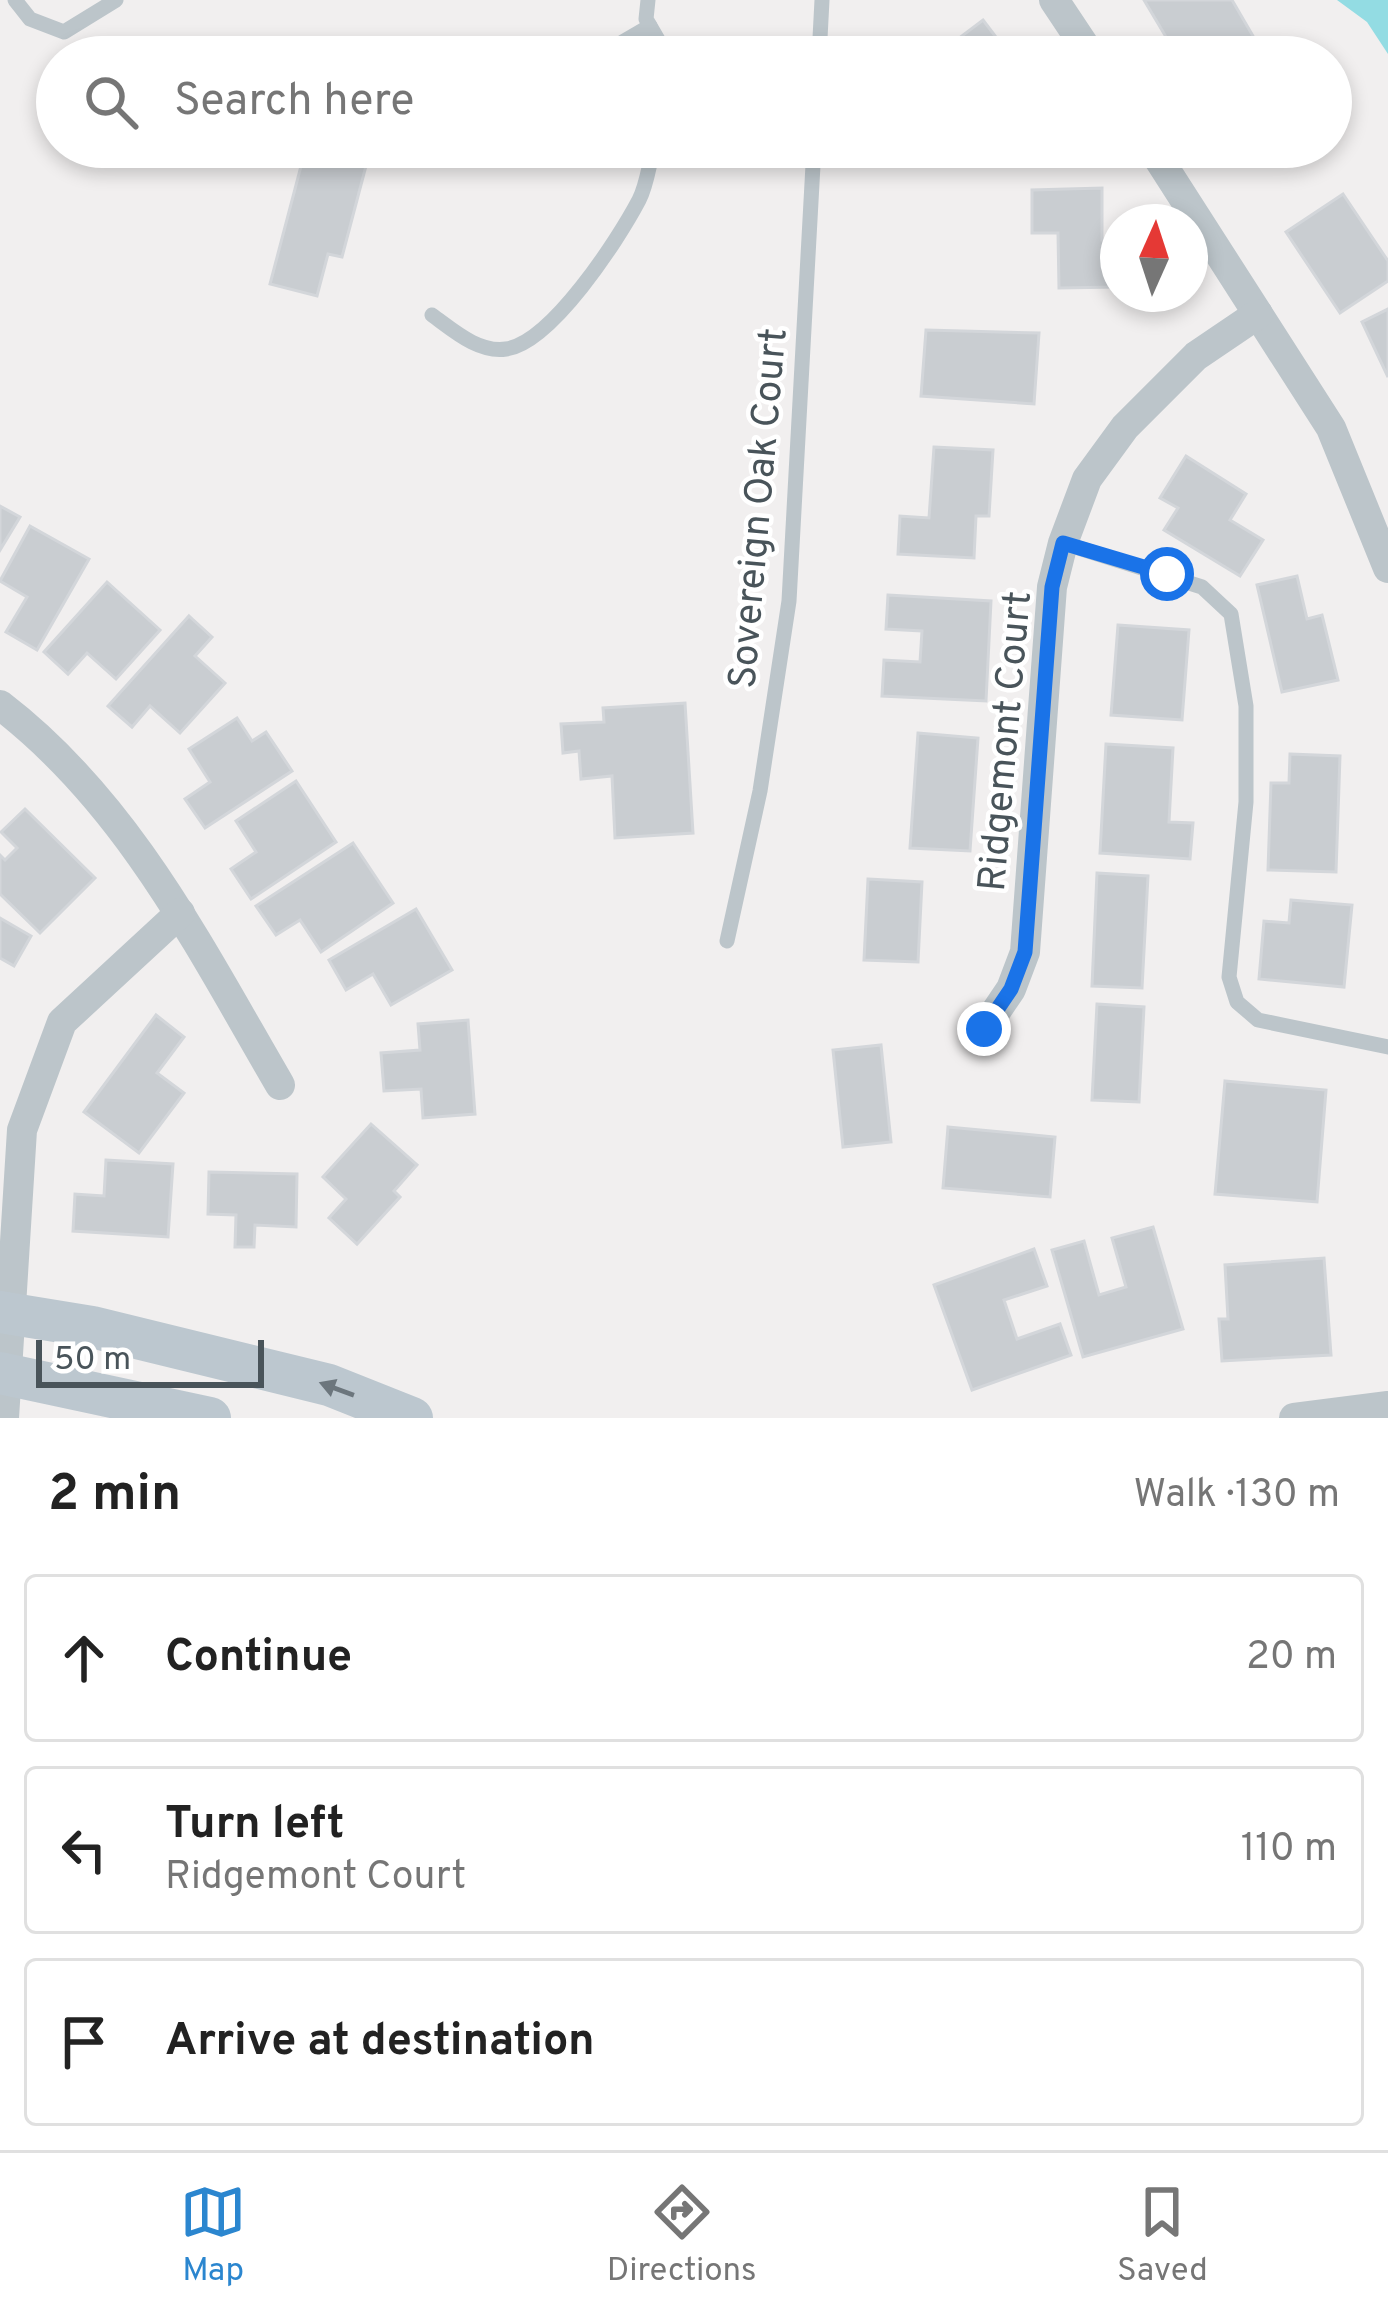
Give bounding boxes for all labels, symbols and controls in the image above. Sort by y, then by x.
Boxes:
search box [36,36,1352,168]
icon: search [78,69,144,135]
text: Search here [174,74,414,131]
north arrow [1100,204,1208,312]
street label: Sovereign Oak Court [720,326,801,691]
route start [1140,547,1194,601]
street label: Ridgemont Court [970,589,1045,894]
route end [957,1002,1011,1056]
scale bar [36,1334,264,1387]
text: 50 m [54,1340,131,1382]
one-way arrow [318,1379,354,1397]
text: 2 min [48,1464,181,1529]
text: Walk · 130 m [1134,1472,1340,1521]
icon: ahead [51,1625,117,1691]
text: Continue [165,1630,352,1687]
text: 20 m [1246,1634,1337,1683]
text: Turn left [165,1797,344,1854]
icon: left [51,1817,117,1883]
text: 110 m [1241,1826,1337,1875]
text: Ridgemont Court [165,1854,466,1903]
icon: arrive [51,2009,117,2075]
text: Arrive at destination [165,2014,595,2071]
tab: Map [180,2179,246,2293]
tab: Directions [607,2179,757,2293]
tab: Saved [1117,2179,1208,2293]

